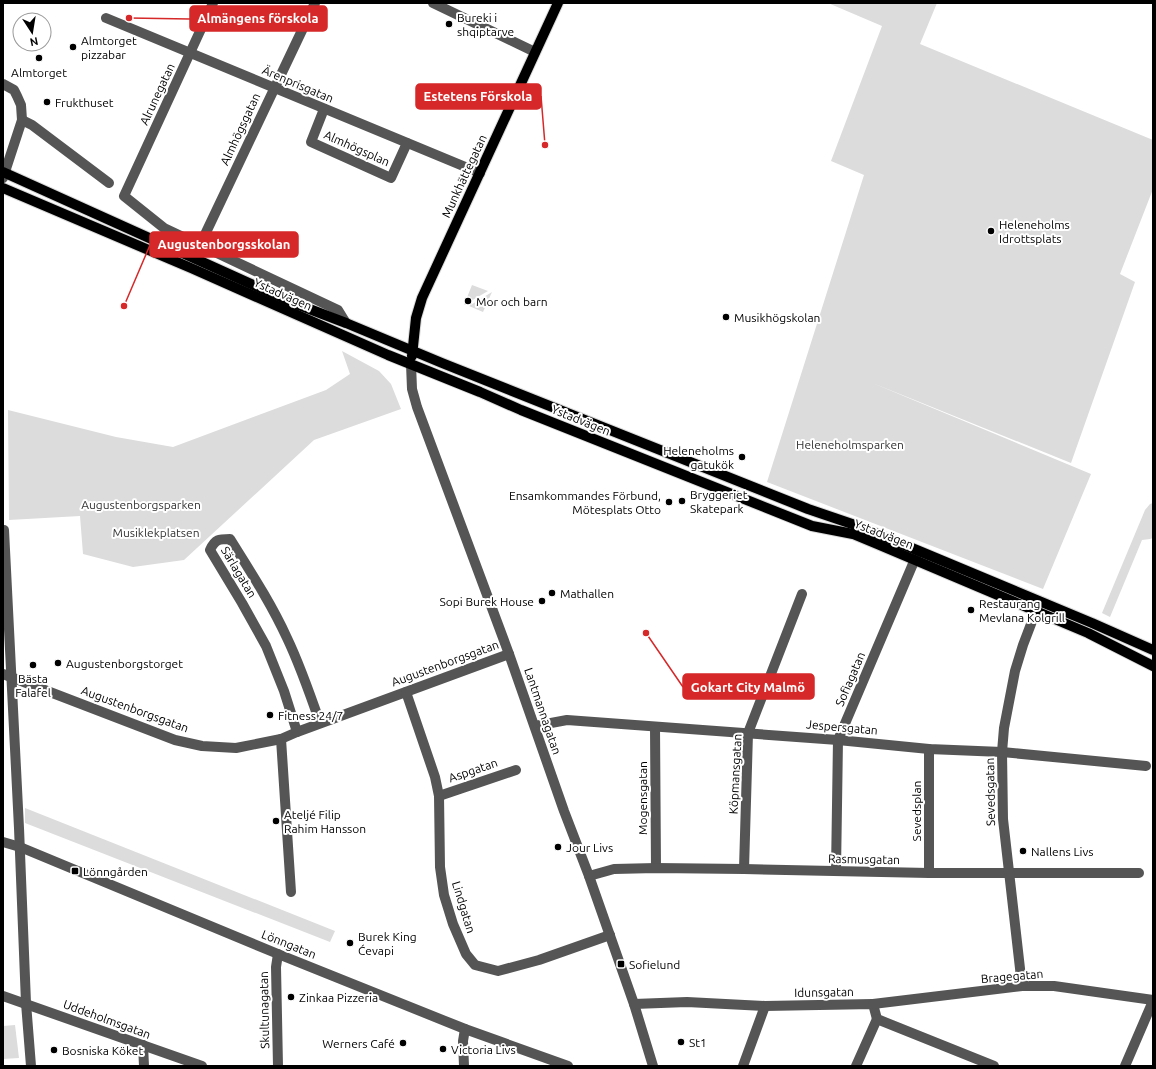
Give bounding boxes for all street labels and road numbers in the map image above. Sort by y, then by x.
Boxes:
street label: Alrunegatan [137,61,177,127]
street label: Ärenprisgatan [260,63,336,105]
street label: Almhögsgatan [218,91,262,167]
street label: Almhögsplan [322,128,392,168]
street label: Munkhättegatan [439,132,489,220]
street label: Ystadvägen [252,275,314,313]
street label: Ystadvägen [550,402,612,438]
street label: Ystadvägen [853,517,915,551]
street label: Särlagatan [219,544,259,600]
street label: Augustenborgsgatan [390,638,500,688]
street label: Sofiagatan [833,650,867,708]
street label: Lantmannagatan [522,666,564,756]
street label: Augustenborgsgatan [80,684,190,734]
street label: Jespersgatan [806,717,878,737]
street label: Köpmansgatan [726,733,744,815]
street label: Aspgatan [447,756,499,784]
street label: Sevedsgatan [983,758,997,826]
street label: Mogensgatan [636,761,649,835]
street label: Sevedsplan [910,781,923,841]
street label: Rasmusgatan [828,852,900,866]
street label: Lindgatan [450,879,478,935]
street label: Lönngatan [260,927,318,961]
street label: Bragegatan [980,967,1044,985]
street label: Skultunagatan [257,971,271,1049]
street label: Idunsgatan [794,985,854,999]
street label: Uddeholmsgatan [61,997,153,1041]

